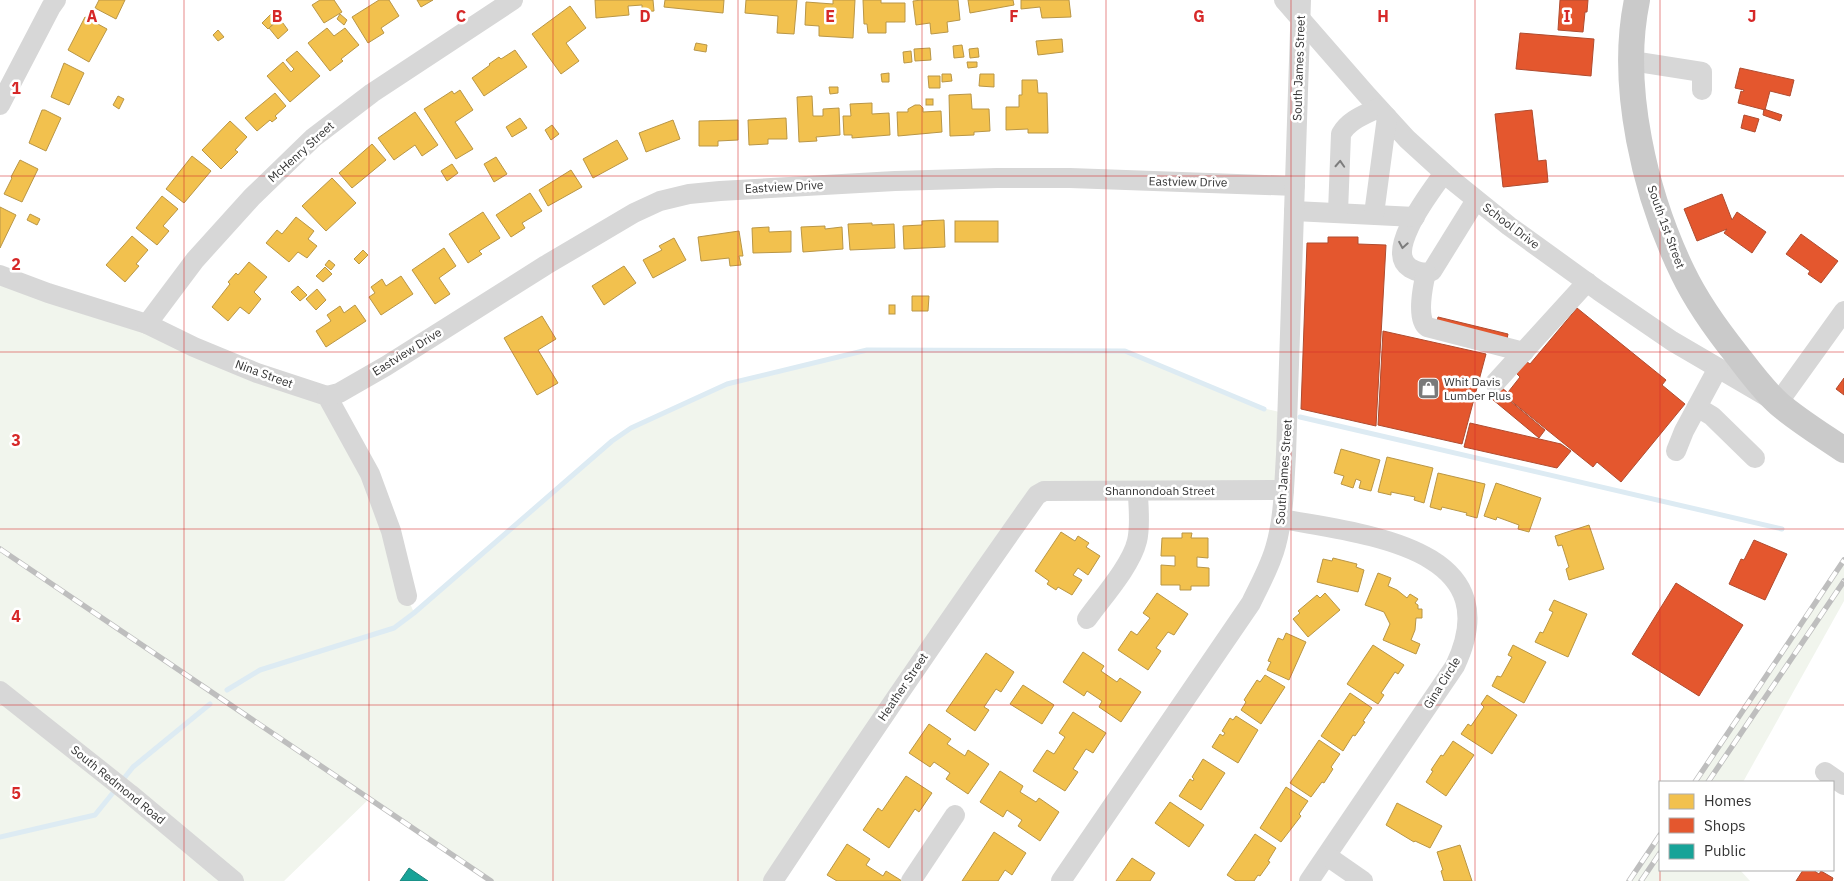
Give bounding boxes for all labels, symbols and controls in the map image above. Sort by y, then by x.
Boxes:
text: A [87,6,98,26]
text: B [272,6,283,26]
text: C [456,6,466,26]
text: D [639,6,651,26]
text: E [825,6,835,26]
text: F [1009,6,1019,26]
text: G [1193,6,1205,26]
text: H [1377,6,1389,26]
text: I [1564,6,1571,26]
text: J [1748,6,1756,26]
street label: South James Street [1289,15,1308,121]
text: 1 [11,78,21,98]
street label: McHenry Street [264,118,337,185]
one-way arrow [1334,159,1345,167]
street label: Eastview Drive [1149,173,1228,190]
street label: Eastview Drive [744,177,824,196]
street label: South 1st Street [1644,183,1688,270]
street label: School Drive [1480,199,1543,252]
one-way arrow [1399,240,1409,249]
text: 2 [11,254,21,274]
street label: Eastview Drive [369,324,444,379]
street label: Nina Street [233,356,295,391]
place label: Whit Davis Lumber Plus [1444,374,1511,403]
shop icon: Whit Davis Lumber Plus [1416,377,1440,401]
street label: South James Street [1272,419,1295,525]
text: 3 [11,430,21,450]
street label: Shannondoah Street [1105,483,1215,498]
text: 4 [11,606,21,626]
street label: Heather Street [874,650,931,724]
street label: Gina Circle [1420,654,1464,711]
street label: South Redmond Road [68,742,168,827]
legend [1659,781,1834,871]
text: 5 [11,783,21,803]
text: Homes [1704,791,1752,810]
text: Shops [1704,816,1746,835]
text: Public [1704,841,1746,860]

